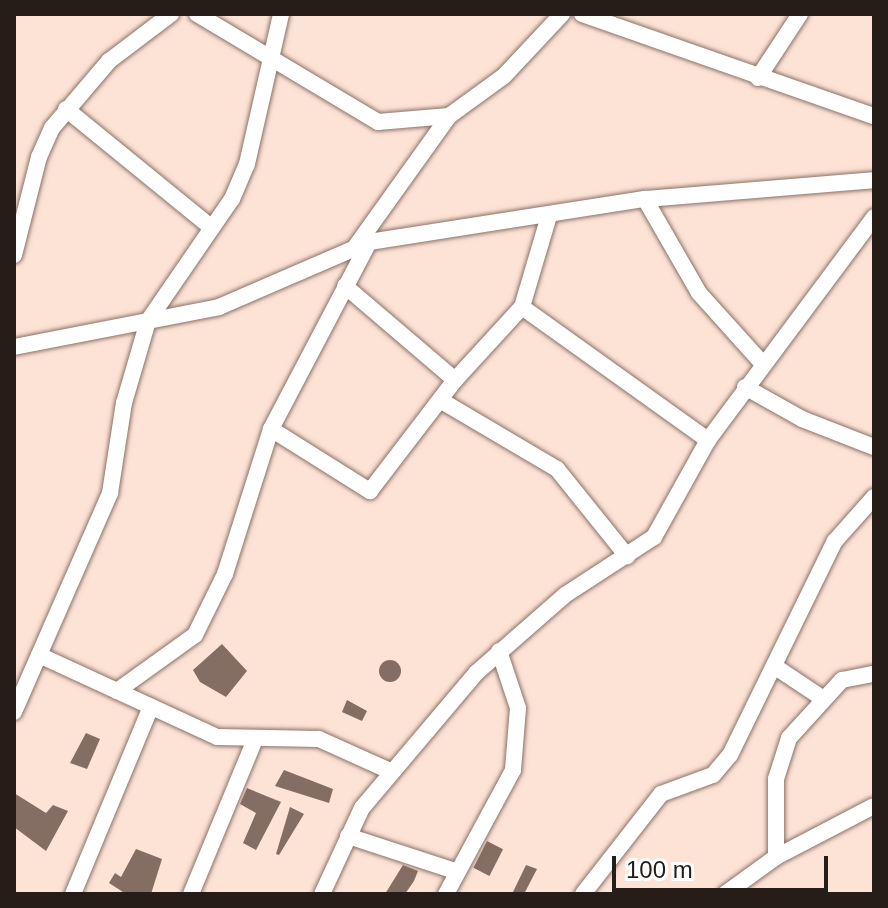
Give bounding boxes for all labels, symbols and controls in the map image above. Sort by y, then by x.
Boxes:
scale bar [616,840,832,890]
text: 100 m [626,856,693,883]

